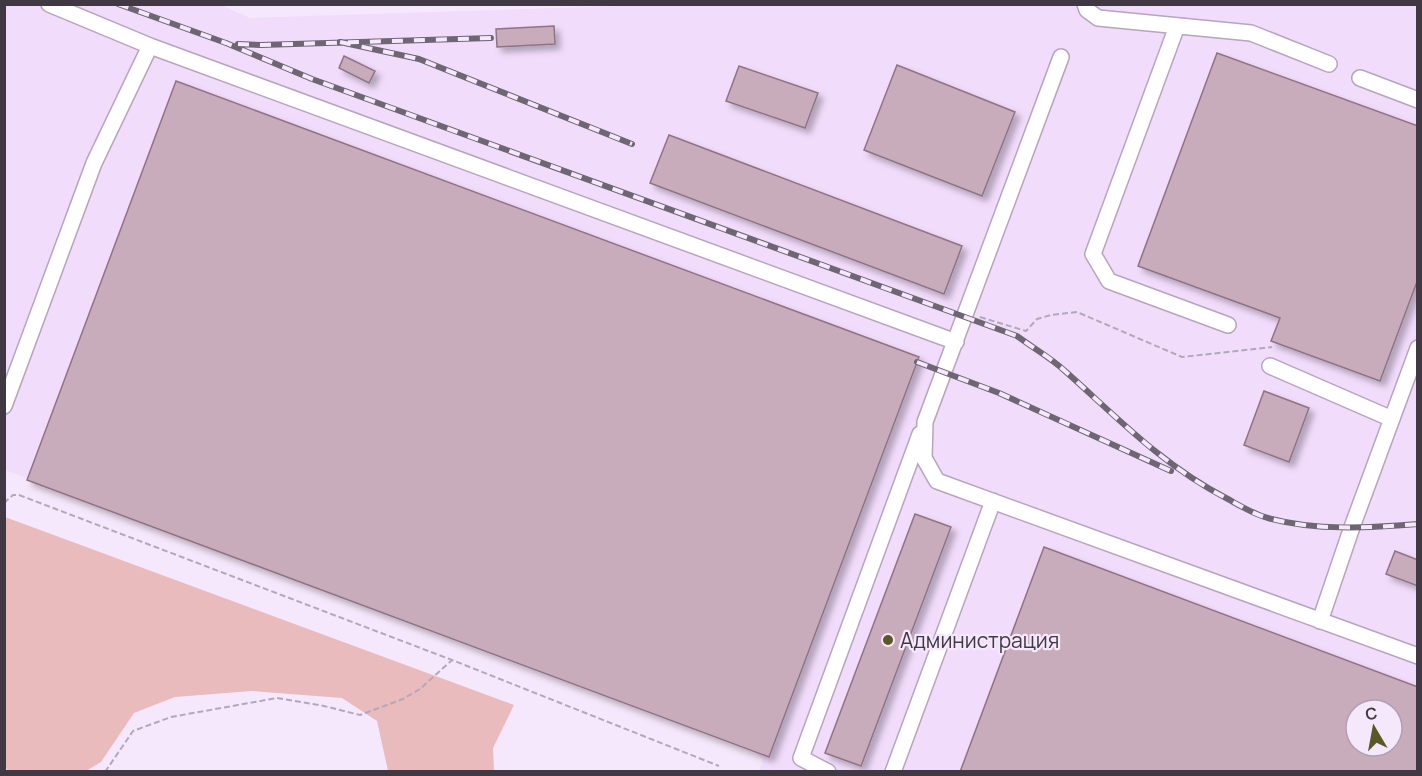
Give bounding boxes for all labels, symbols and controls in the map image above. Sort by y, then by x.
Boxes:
place label: Администрация [900,626,1059,654]
marker: Администрация [881,633,895,647]
north arrow [1344,698,1404,758]
text: С [1364,701,1379,725]

